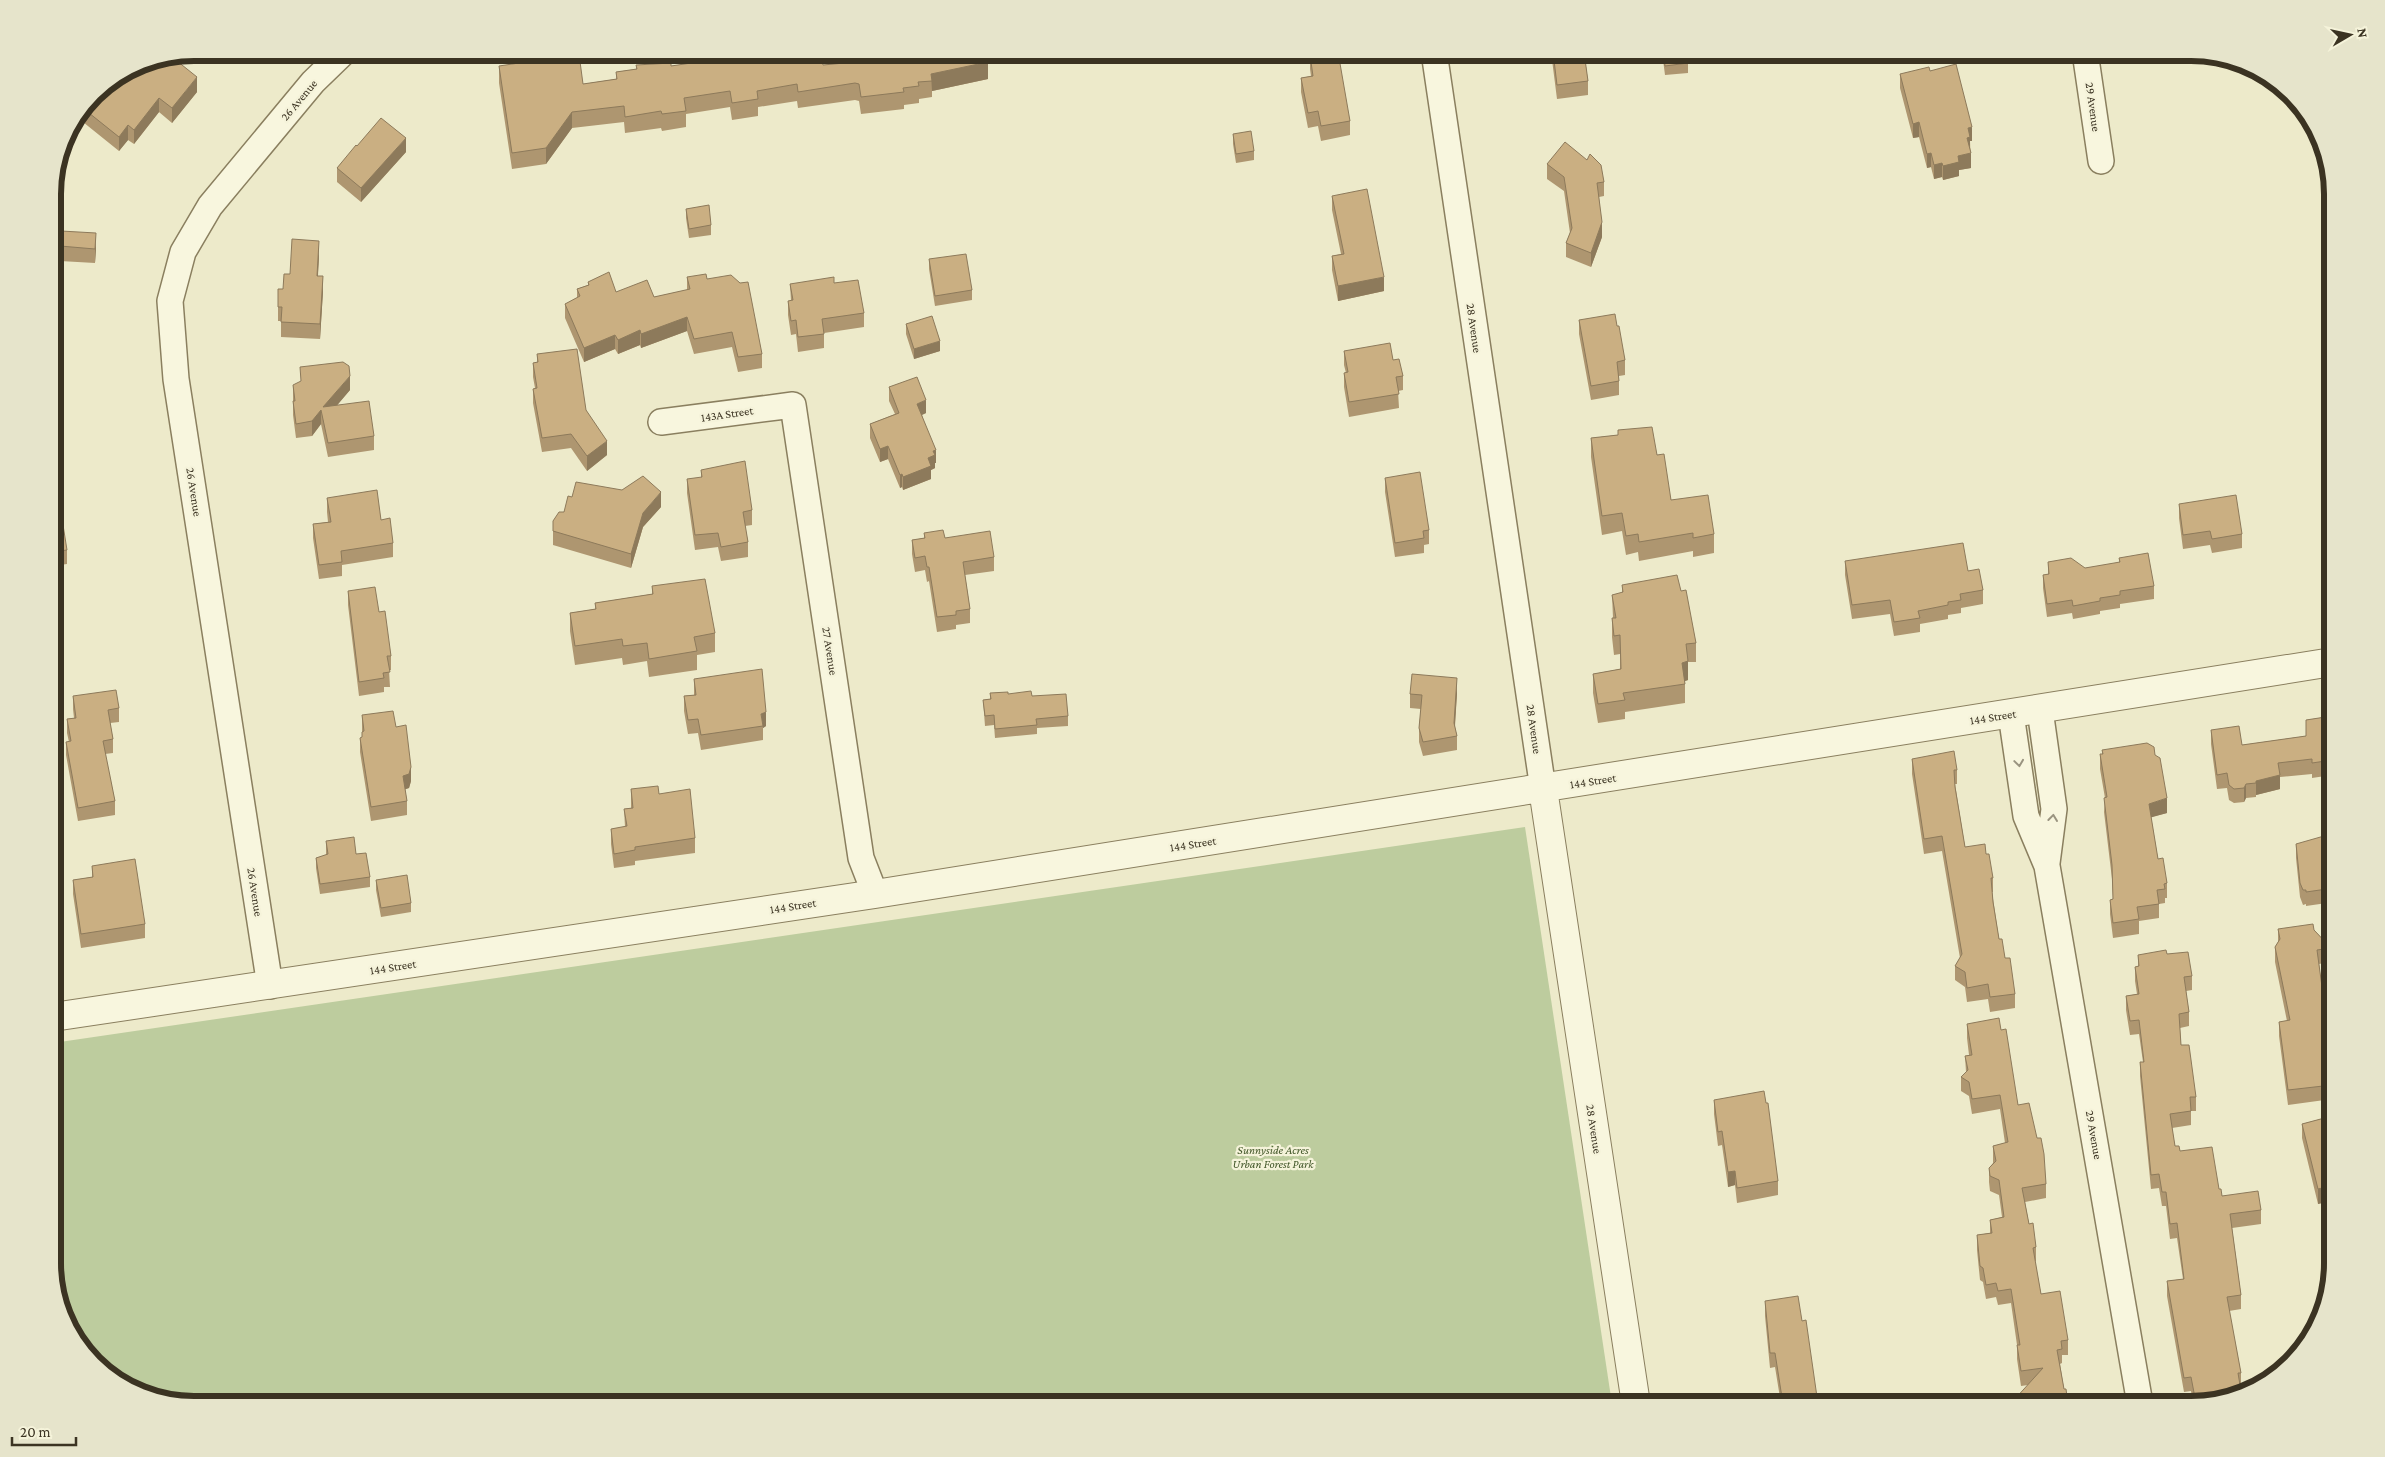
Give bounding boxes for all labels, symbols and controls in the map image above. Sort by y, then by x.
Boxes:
north arrow [2325,10,2375,60]
text: N [2354,27,2372,39]
street label: 26 Avenue [278,77,320,123]
street label: 29 Avenue [2083,82,2103,132]
street label: 28 Avenue [1464,302,1484,354]
street label: 143A Street [700,403,755,425]
street label: 26 Avenue [183,467,205,517]
street label: 27 Avenue [819,626,841,676]
street label: 28 Avenue [1524,703,1544,755]
street label: 144 Street [1969,706,2018,728]
one-way arrow [2013,759,2024,767]
street label: 144 Street [1569,770,1618,792]
one-way arrow [2047,813,2058,821]
street label: 144 Street [1169,833,1218,855]
street label: 26 Avenue [244,867,266,917]
street label: 144 Street [769,895,818,917]
street label: 144 Street [369,956,418,978]
street label: 28 Avenue [1583,1103,1605,1155]
street label: 29 Avenue [2083,1109,2105,1161]
park label: Sunnyside Acres Urban Forest Park [1233,1143,1314,1171]
scale bar [12,1414,76,1446]
text: 20 m [20,1424,51,1440]

